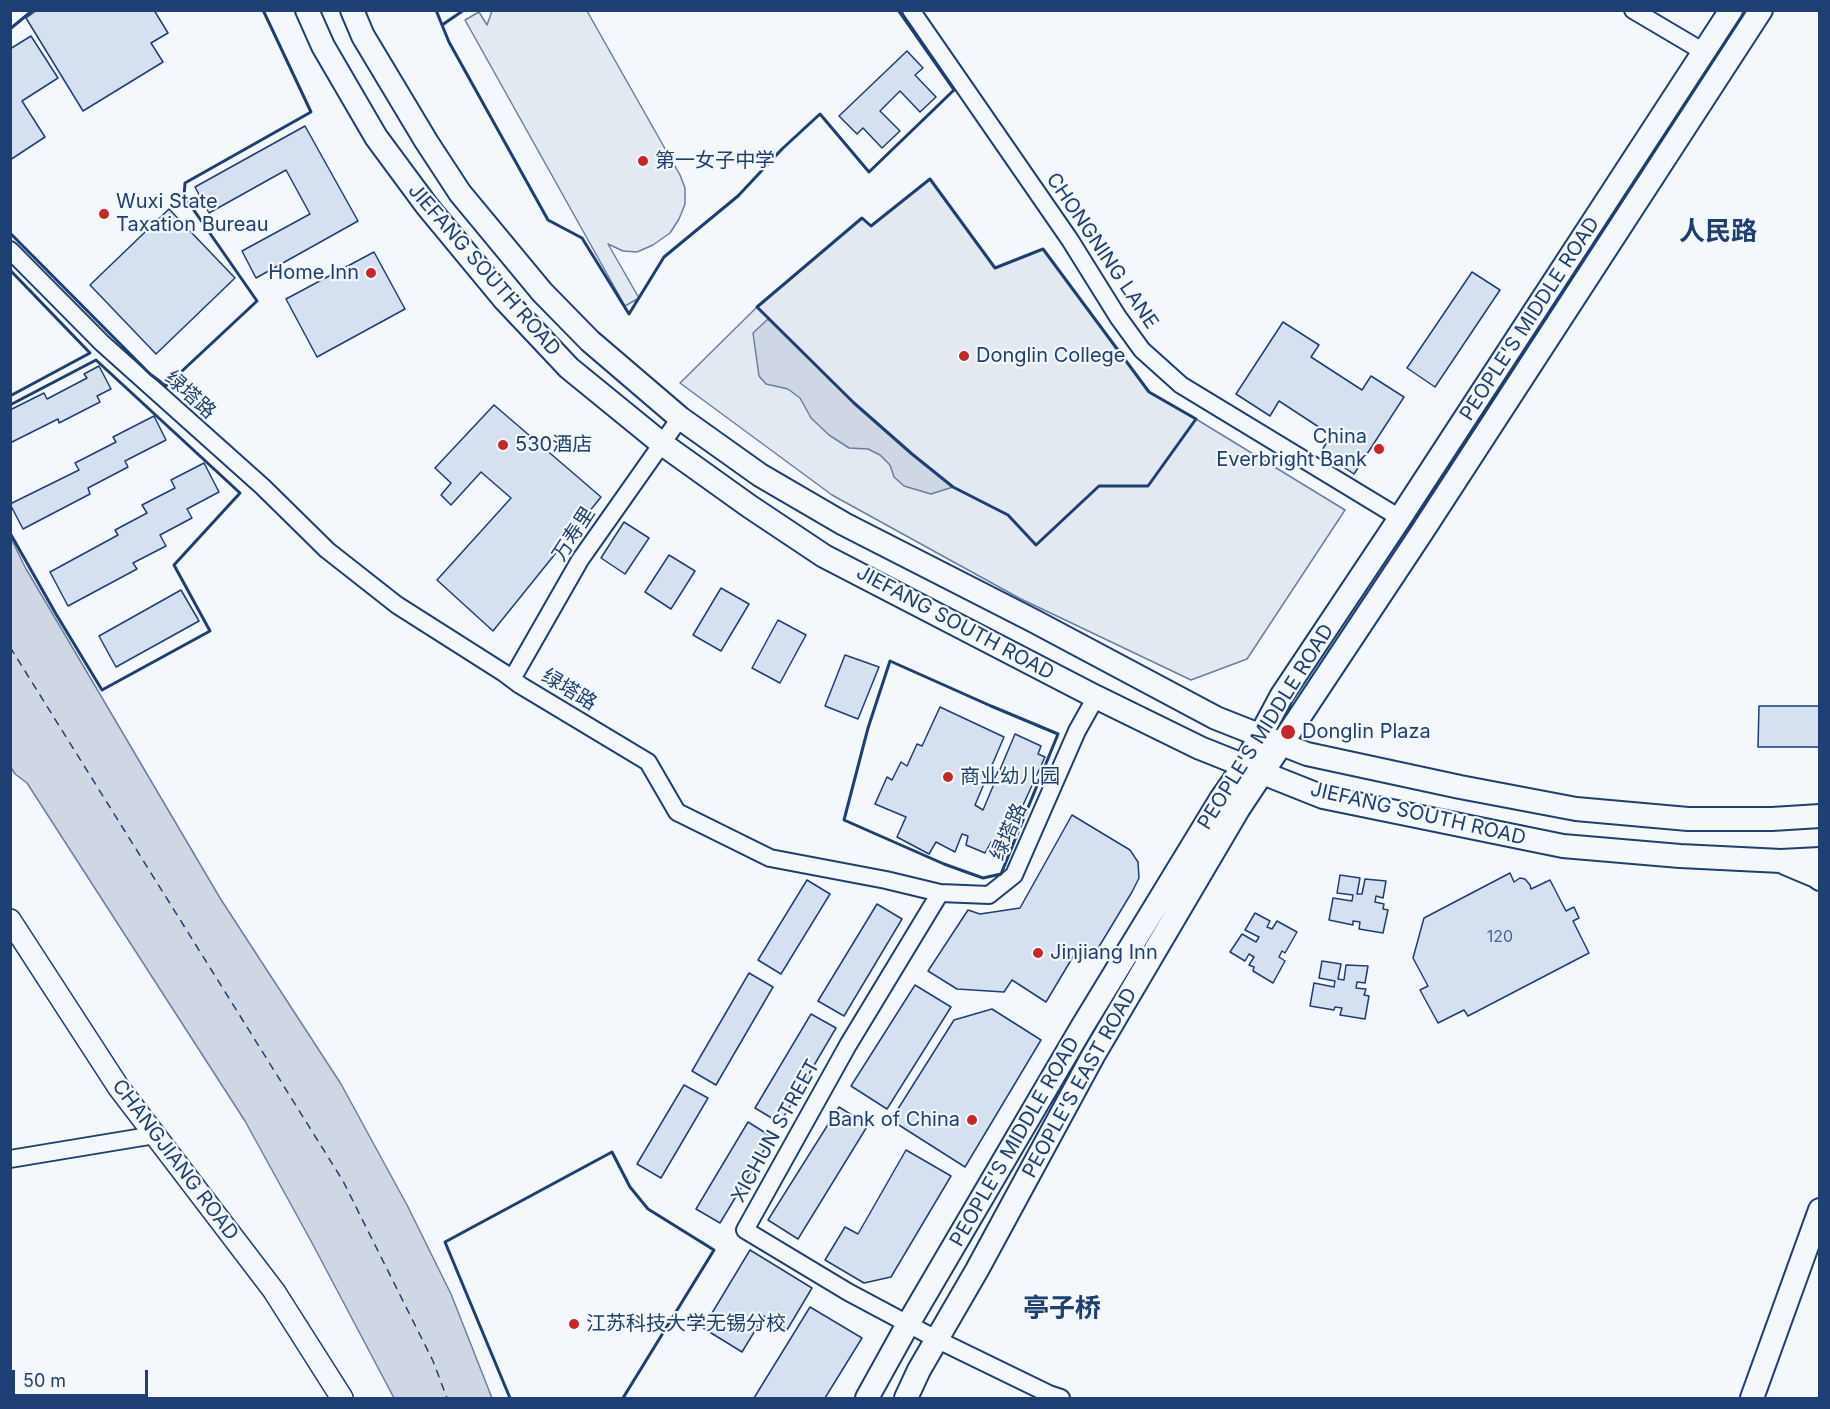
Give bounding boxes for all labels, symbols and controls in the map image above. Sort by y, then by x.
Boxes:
place label: 第一女子中学 [655,149,775,173]
marker: 第一女子中学 [636,154,650,168]
street label: CHONGNING LANE [1041,168,1163,334]
street label: JIEFANG SOUTH ROAD [403,179,565,361]
place label: Wuxi State Taxation Bureau [116,190,269,237]
marker: Wuxi State Taxation Bureau [97,207,111,221]
street label: PEOPLE'S MIDDLE ROAD [1455,213,1605,425]
district label: 人民路 [1679,216,1757,248]
place label: Home Inn [268,261,359,285]
marker: Home Inn [364,266,378,280]
place label: Donglin College [976,344,1126,368]
marker: Donglin College [957,349,971,363]
street label: 绿塔路 [160,366,220,424]
place label: China Everbright Bank [1216,425,1367,472]
place label: 530酒店 [515,433,592,457]
marker: 530酒店 [496,438,510,452]
marker: China Everbright Bank [1372,442,1386,456]
street label: 万寿里 [548,502,600,566]
street label: JIEFANG SOUTH ROAD [852,561,1058,685]
street label: PEOPLE'S MIDDLE ROAD [1193,620,1339,834]
street label: 绿塔路 [537,664,601,716]
place label: Donglin Plaza [1302,720,1431,744]
marker: Donglin Plaza [1279,723,1297,741]
place label: 商业幼儿园 [960,765,1060,789]
marker: 商业幼儿园 [941,770,955,784]
street label: JIEFANG SOUTH ROAD [1308,778,1528,850]
street label: 绿塔路 [986,800,1032,864]
house number: 120 [1487,927,1513,947]
place label: Jinjiang Inn [1050,941,1158,965]
marker: Jinjiang Inn [1031,946,1045,960]
street label: PEOPLE'S EAST ROAD [1018,984,1142,1182]
street label: PEOPLE'S MIDDLE ROAD [945,1033,1085,1251]
street label: XICHUN STREET [727,1055,825,1207]
street label: CHANGJIANG ROAD [107,1075,243,1245]
place label: Bank of China [828,1108,960,1132]
marker: Bank of China [965,1113,979,1127]
district label: 亭子桥 [1023,1293,1101,1325]
place label: 江苏科技大学无锡分校 [586,1312,786,1336]
marker: 江苏科技大学无锡分校 [567,1317,581,1331]
scale bar [15,1358,152,1396]
text: 50 m [23,1370,66,1391]

